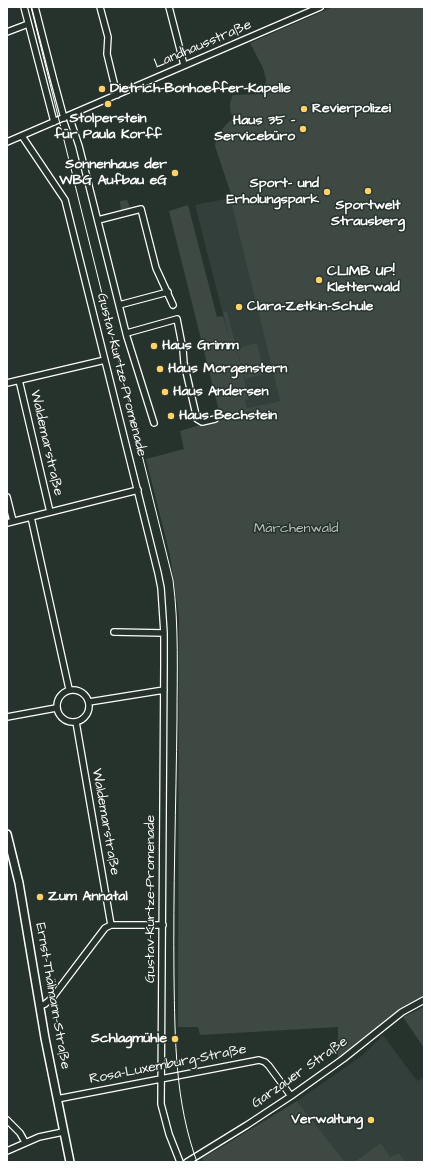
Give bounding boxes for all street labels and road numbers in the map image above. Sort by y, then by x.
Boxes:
street label: Landhausstraße [152,17,254,73]
street label: Gustav-Kurtze-Promenade [93,292,149,458]
street label: Waldemarstraße [26,388,66,498]
street label: Waldemarstraße [87,767,123,877]
street label: Gustav-Kurtze-Promenade [143,815,159,983]
street label: Ernst-Thälmann-Straße [31,921,73,1071]
street label: Garzauer Straße [249,1034,351,1112]
street label: Rosa-Luxemburg-Straße [88,1042,248,1088]

